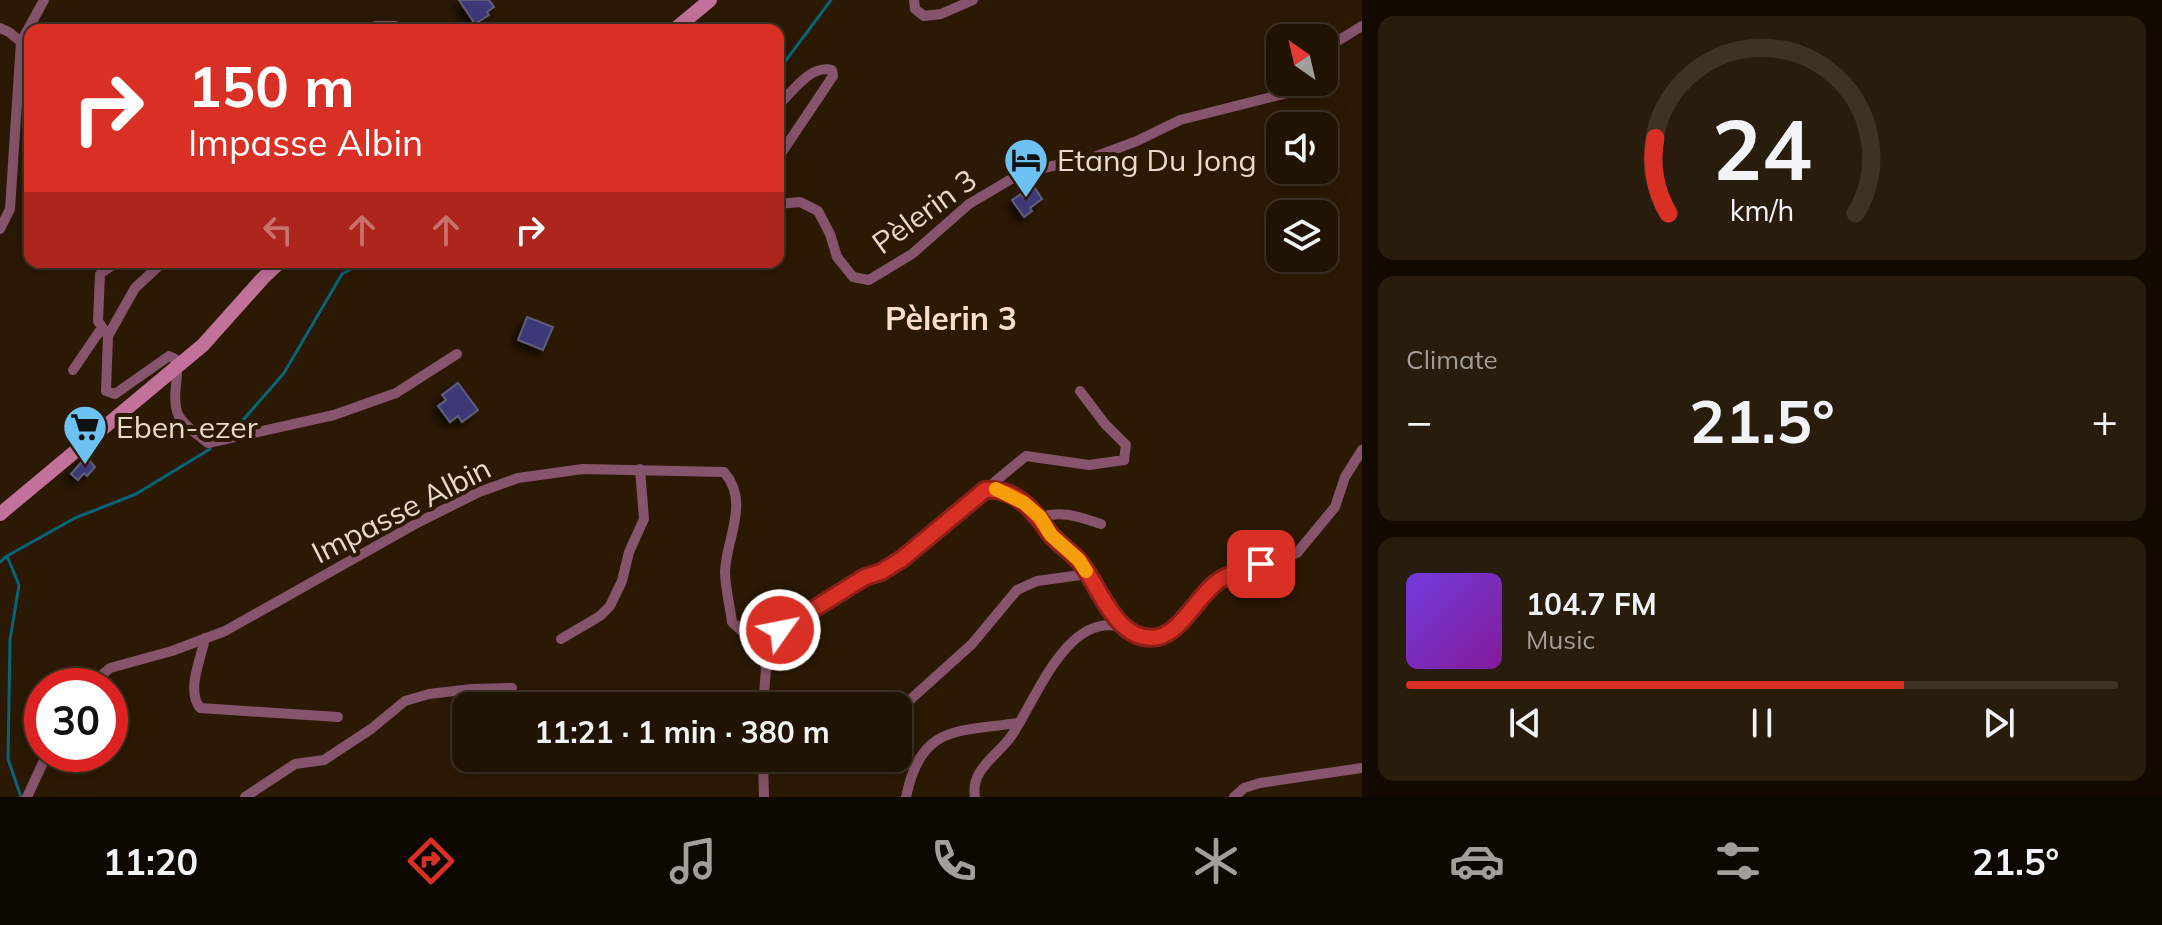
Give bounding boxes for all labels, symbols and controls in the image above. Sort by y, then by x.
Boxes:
north arrow [1266,24,1338,96]
map controls [1266,24,1338,272]
text: 150 m [188,51,355,121]
icon: right [56,56,160,160]
text: 24 [1712,96,1812,201]
button: sound [1266,112,1338,184]
text: Impasse Albin [188,120,423,165]
hotel icon: Etang Du Jong [1002,136,1050,199]
place label: Etang Du Jong [1057,141,1257,179]
street label: Pèlerin 3 [864,160,984,262]
text: km/h [1730,192,1794,228]
button: layers [1266,200,1338,272]
icon: left [256,208,300,252]
icon: ahead [340,208,384,252]
icon: ahead [424,208,468,252]
icon: right [508,208,552,252]
district label: Pèlerin 3 [885,298,1017,338]
text: Climate [1406,343,1498,376]
text: 21.5° [1689,383,1835,458]
text: − [1406,393,1432,448]
text: + [2092,393,2118,448]
supermarket icon: Eben-ezer [61,403,109,466]
place label: Eben-ezer [116,408,258,446]
street label: Impasse Albin [305,449,497,571]
pin [1227,530,1295,598]
icon: arrive [1239,542,1283,586]
text: 104.7 FM [1526,585,1657,623]
position arrow [738,588,822,672]
text: Music [1526,623,1595,656]
speed limit sign: 30 [24,668,128,772]
icon: previous [1503,701,1547,745]
icon: pause [1740,701,1784,745]
icon: next [1977,701,2021,745]
text: 11:21 · 1 min · 380 m [534,713,830,751]
icon: directions [403,833,459,889]
icon: music [665,833,721,889]
icon: phone [926,833,982,889]
icon: climate [1188,833,1244,889]
icon: car [1449,833,1505,889]
icon: filters [1710,833,1766,889]
text: 11:20 [103,839,198,884]
text: 21.5° [1972,839,2059,884]

